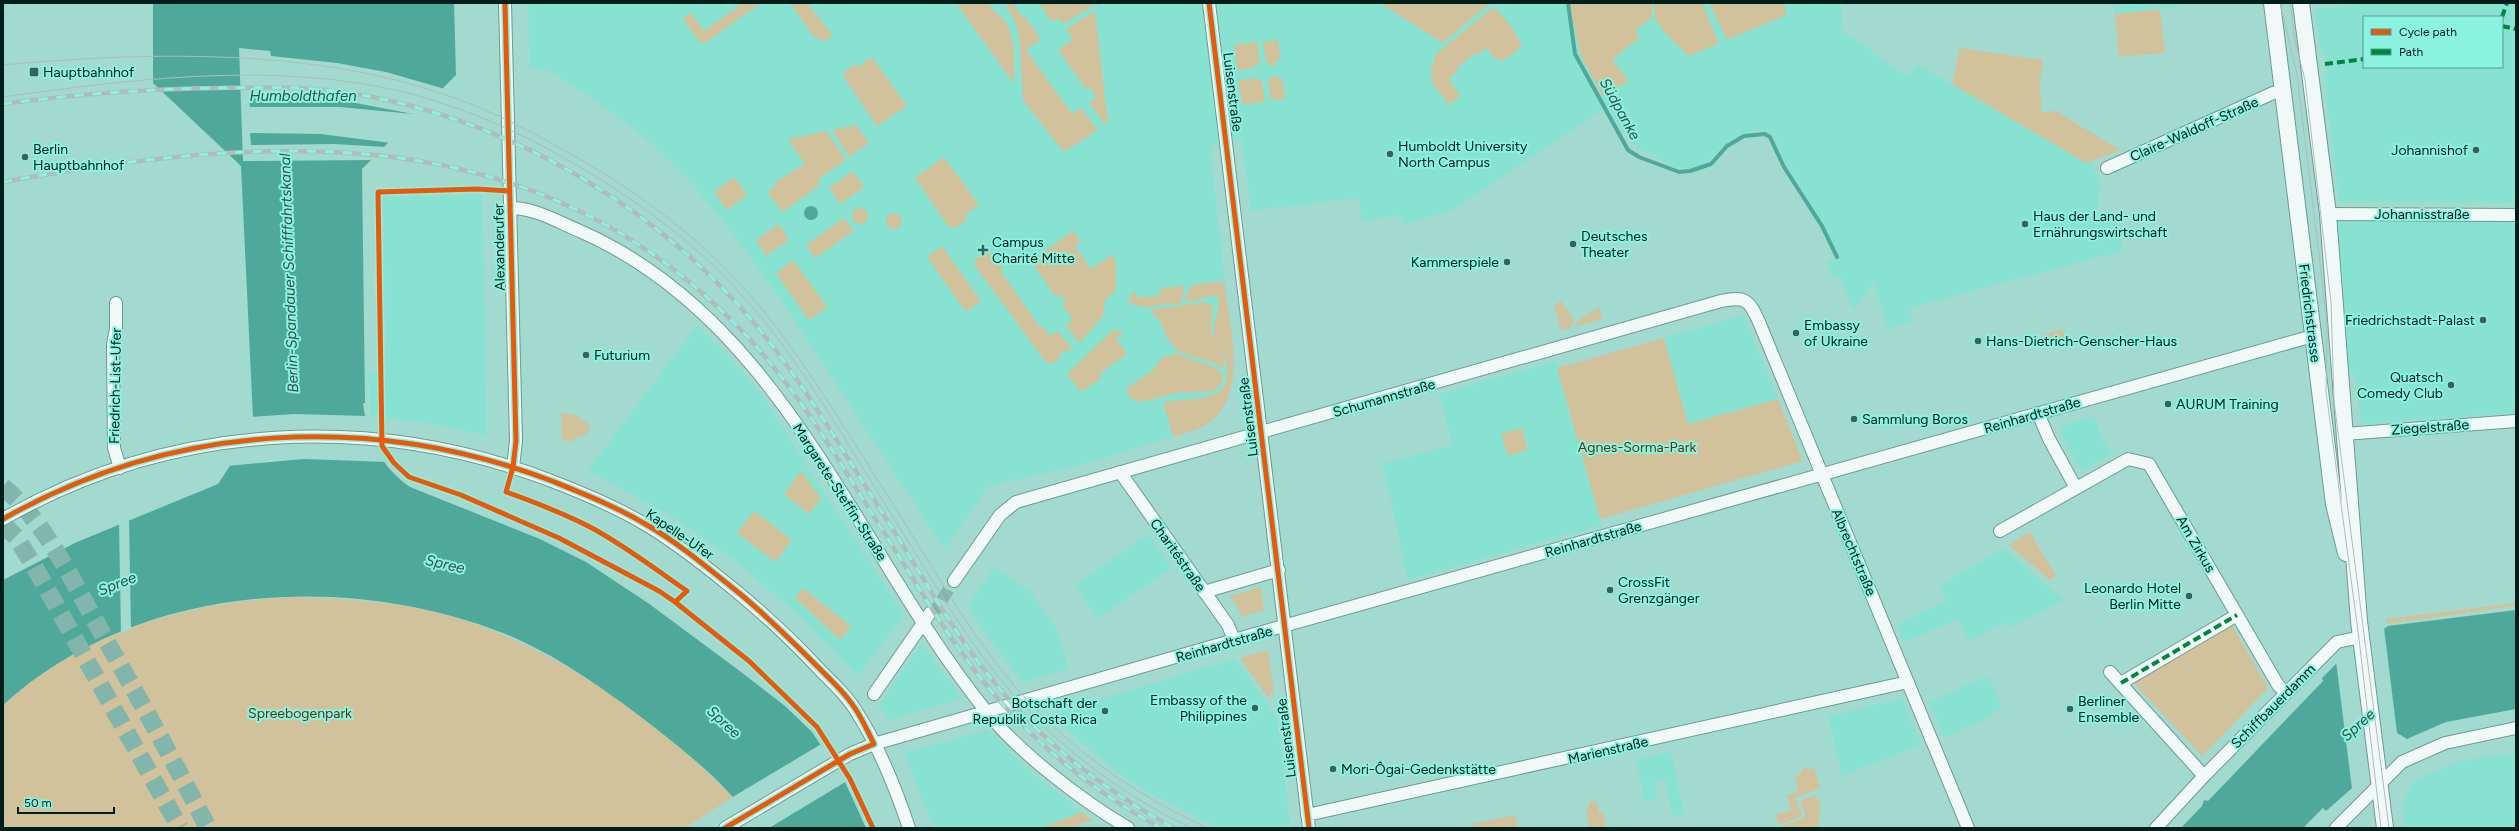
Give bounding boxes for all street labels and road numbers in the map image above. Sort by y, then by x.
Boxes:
street label: Luisenstraße [1219,52,1246,133]
street label: Claire-Waldoff-Straße [2127,93,2261,165]
street label: Alexanderufer [490,203,509,291]
street label: Johannisstraße [2375,206,2470,223]
street label: Friedrichstrasse [2295,263,2324,364]
street label: Friedrich-List-Ufer [106,328,125,444]
street label: Luisenstraße [1235,376,1262,457]
street label: Schumannstraße [1331,376,1438,421]
street label: Reinhardtstraße [1982,393,2083,437]
street label: Ziegelstraße [2391,416,2470,439]
street label: Margarete-Steffin-Straße [789,420,891,564]
street label: Kapelle-Ufer [642,505,717,564]
street label: Albrechtstraße [1828,506,1880,599]
street label: Am Zirkus [2172,513,2219,576]
street label: Charitéstraße [1146,516,1209,595]
street label: Reinhardtstraße [1543,517,1644,561]
street label: Reinhardtstraße [1174,622,1275,666]
street label: Schiffbauerdamm [2228,661,2319,752]
street label: Luisenstraße [1273,697,1300,778]
street label: Marienstraße [1566,733,1650,768]

